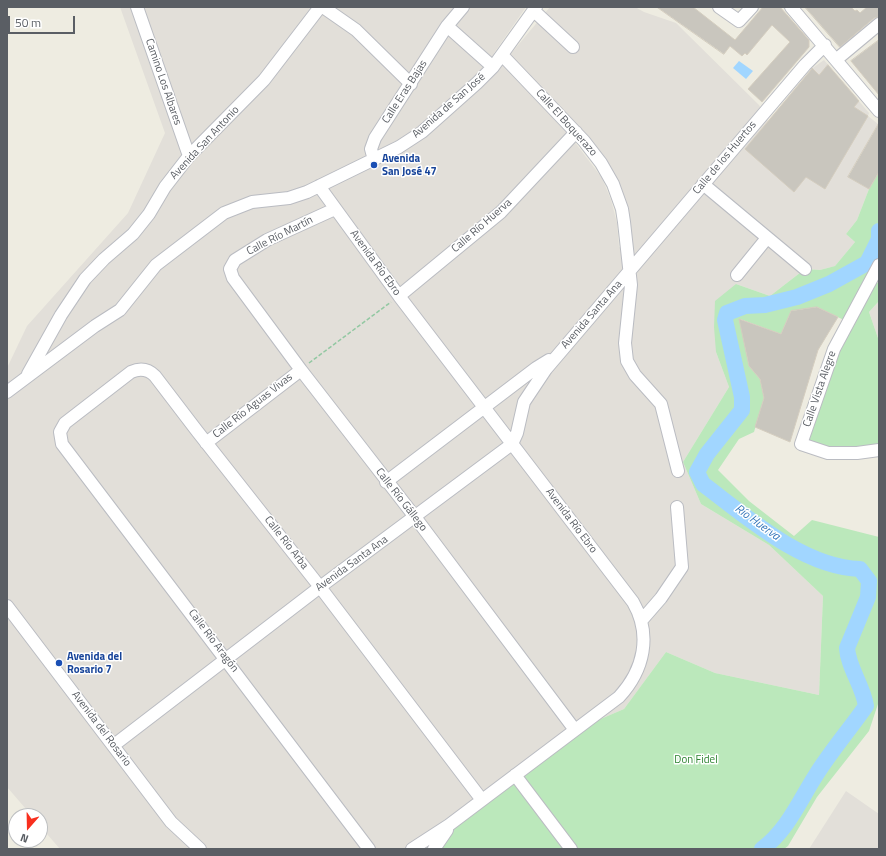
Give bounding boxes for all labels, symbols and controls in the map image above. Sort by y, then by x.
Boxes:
scale bar [10,8,77,34]
text: 50 m [15,13,41,32]
street label: Camino Los Albares [142,37,184,127]
street label: Calle Eras Bajas [380,58,430,126]
street label: Avenida de San José [410,71,488,141]
street label: Calle El Boquerazo [533,87,599,159]
street label: Avenida San Antonio [168,104,242,182]
street label: Calle de los Huertos [690,119,760,197]
place label: Avenida San José 47 [382,152,437,178]
marker: Avenida San José 47 [369,160,379,170]
street label: Calle Río Huerva [449,196,515,256]
street label: Calle Río Martín [245,214,315,258]
street label: Avenida Río Ebro [347,228,403,298]
street label: Avenida Santa Ana [559,278,625,352]
street label: Calle Vista Alegre [801,349,839,429]
street label: Calle Río Aguas Vivas [210,371,296,441]
street label: Calle Río Gállego [372,466,430,534]
street label: Avenida Río Ebro [542,486,600,556]
water label: Río Huerva [732,502,782,544]
street label: Calle Río Arba [261,514,311,572]
street label: Avenida Santa Ana [313,533,391,595]
street label: Calle Río Aragón [185,607,241,675]
place label: Avenida del Rosario 7 [67,650,122,676]
marker: Avenida del Rosario 7 [54,658,64,668]
street label: Avenida del Rosario [68,689,134,769]
park label: Don Fidel [674,753,718,767]
north arrow [8,808,48,848]
text: N [18,830,31,847]

